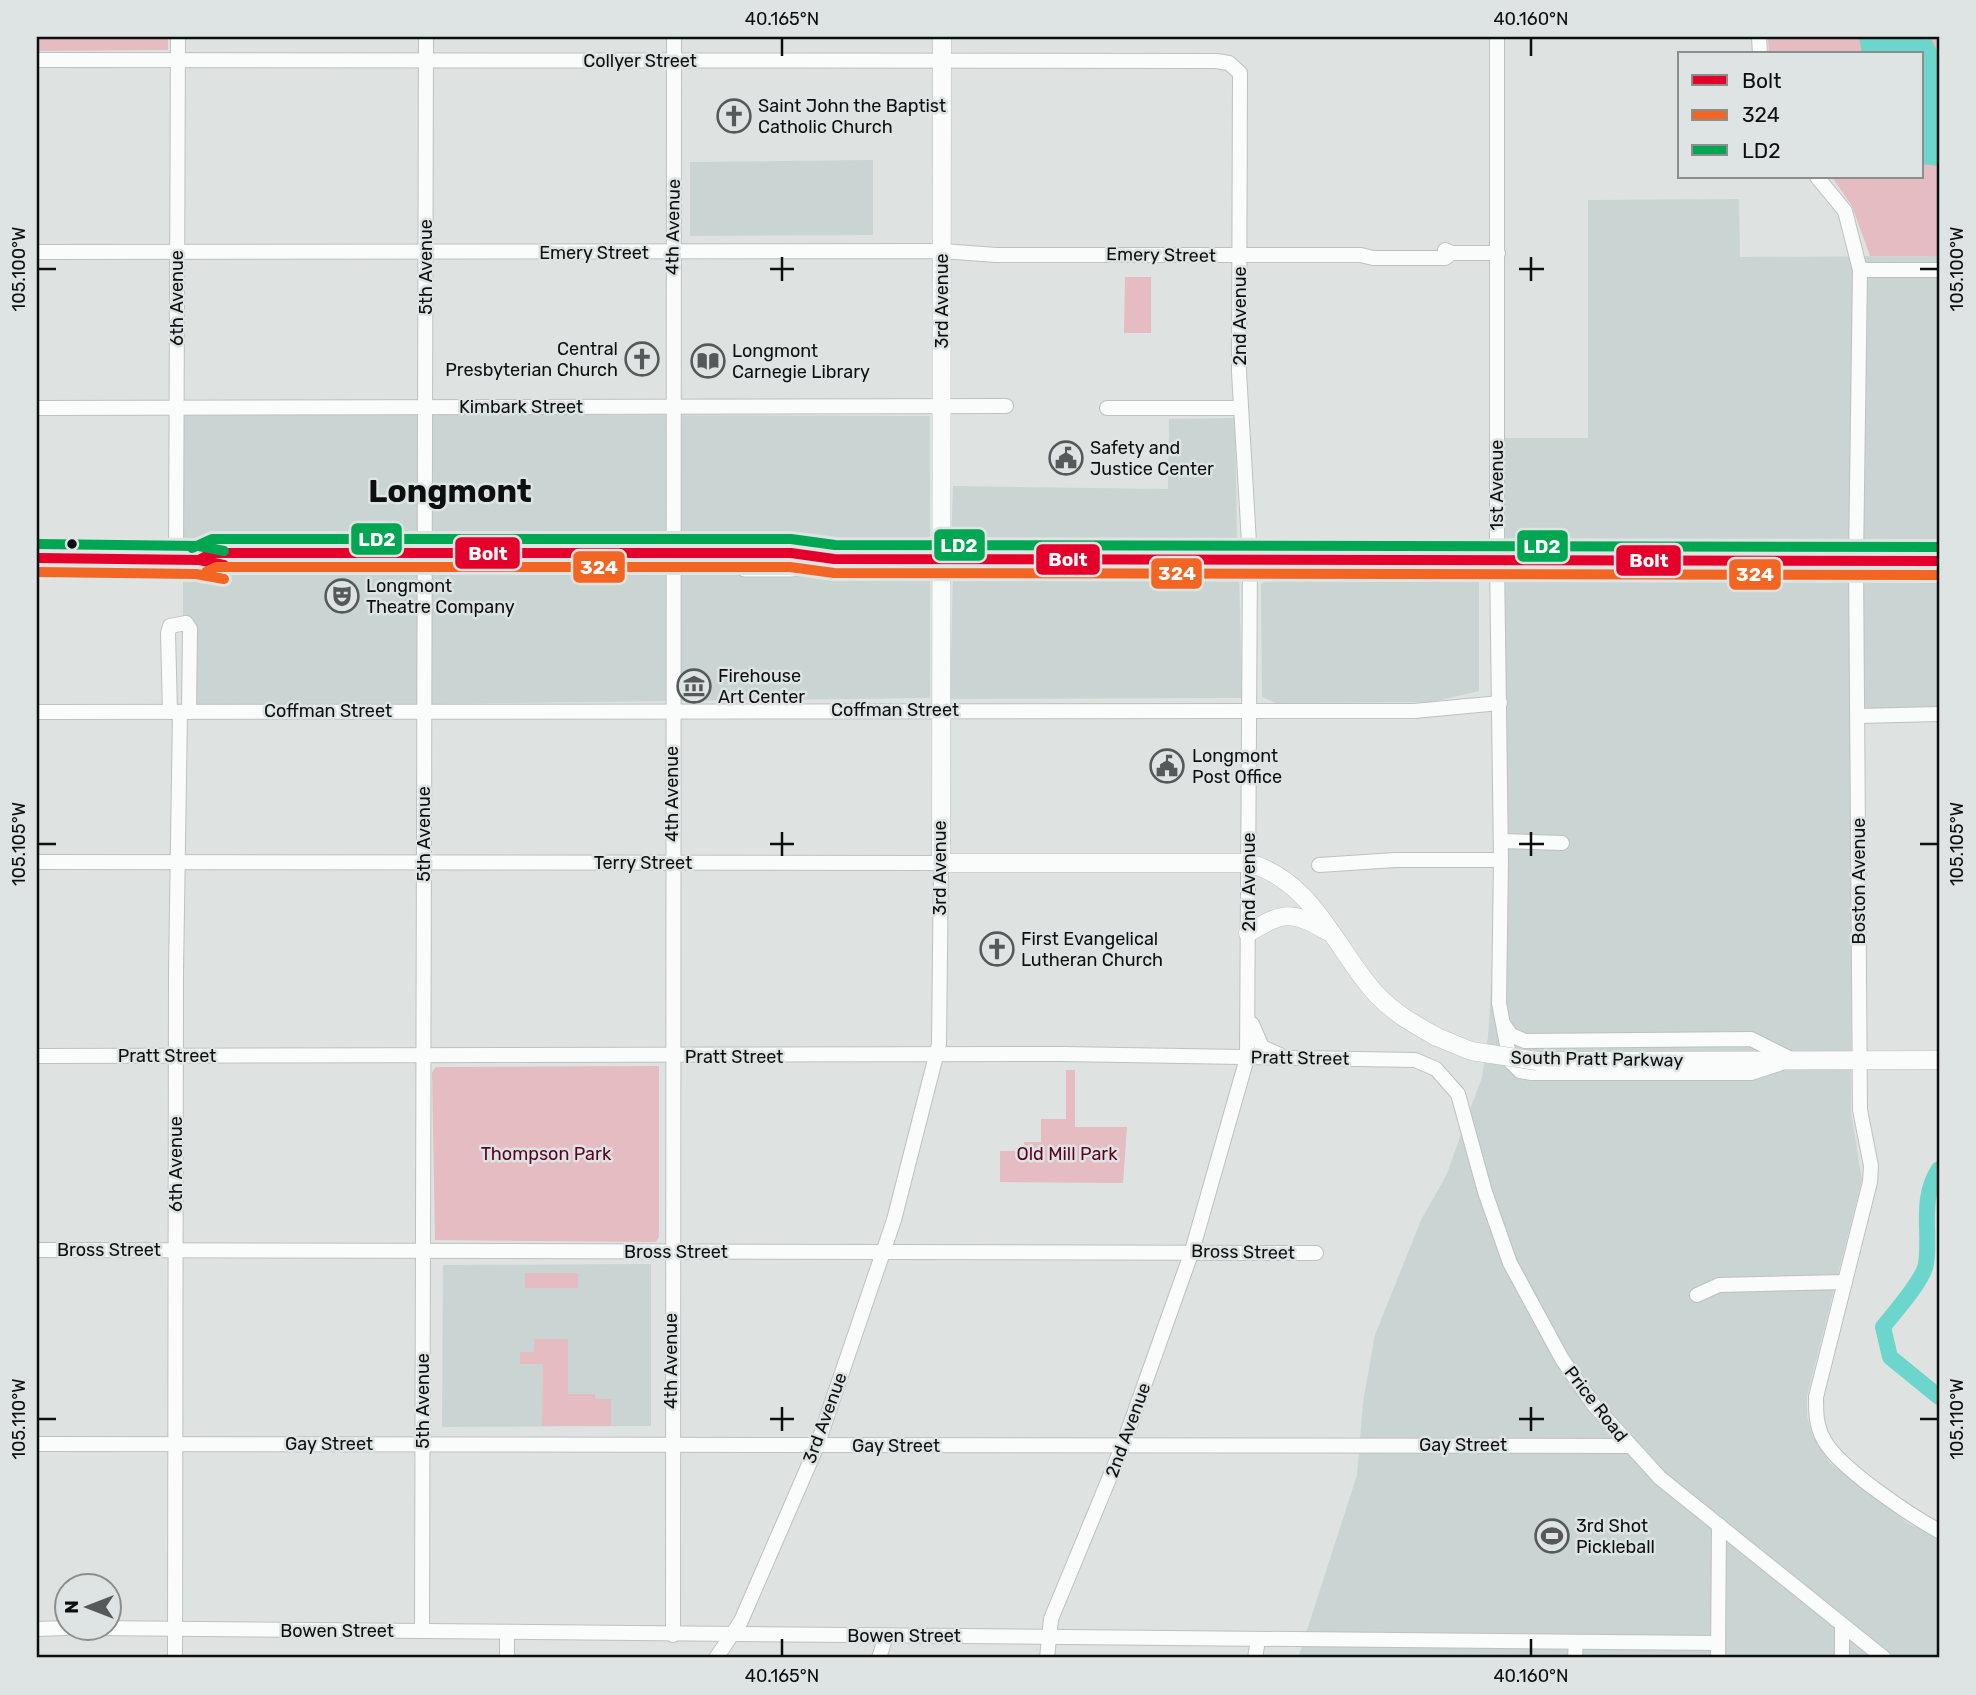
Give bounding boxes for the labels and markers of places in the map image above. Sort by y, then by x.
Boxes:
place label: Saint John the Baptist Catholic Church [758,95,946,138]
church icon: Saint John the Baptist Catholic Church [715,97,753,135]
place label: Central Presbyterian Church [445,338,618,381]
church icon: Central Presbyterian Church [623,340,661,378]
place label: Longmont Carnegie Library [732,340,870,383]
library icon: Longmont Carnegie Library [689,342,727,380]
place label: Safety and Justice Center [1090,437,1214,480]
public building icon: Safety and Justice Center [1047,439,1085,477]
unlabelled marker [65,537,79,551]
place label: Longmont Theatre Company [366,575,515,618]
theatre icon: Longmont Theatre Company [323,577,361,615]
place label: Firehouse Art Center [718,665,805,708]
museum icon: Firehouse Art Center [675,667,713,705]
place label: Longmont Post Office [1192,745,1282,788]
public building icon: Longmont Post Office [1148,747,1186,785]
place label: First Evangelical Lutheran Church [1021,928,1163,971]
church icon: First Evangelical Lutheran Church [978,930,1016,968]
place label: 3rd Shot Pickleball [1576,1515,1655,1558]
sports icon: 3rd Shot Pickleball [1533,1517,1571,1555]

